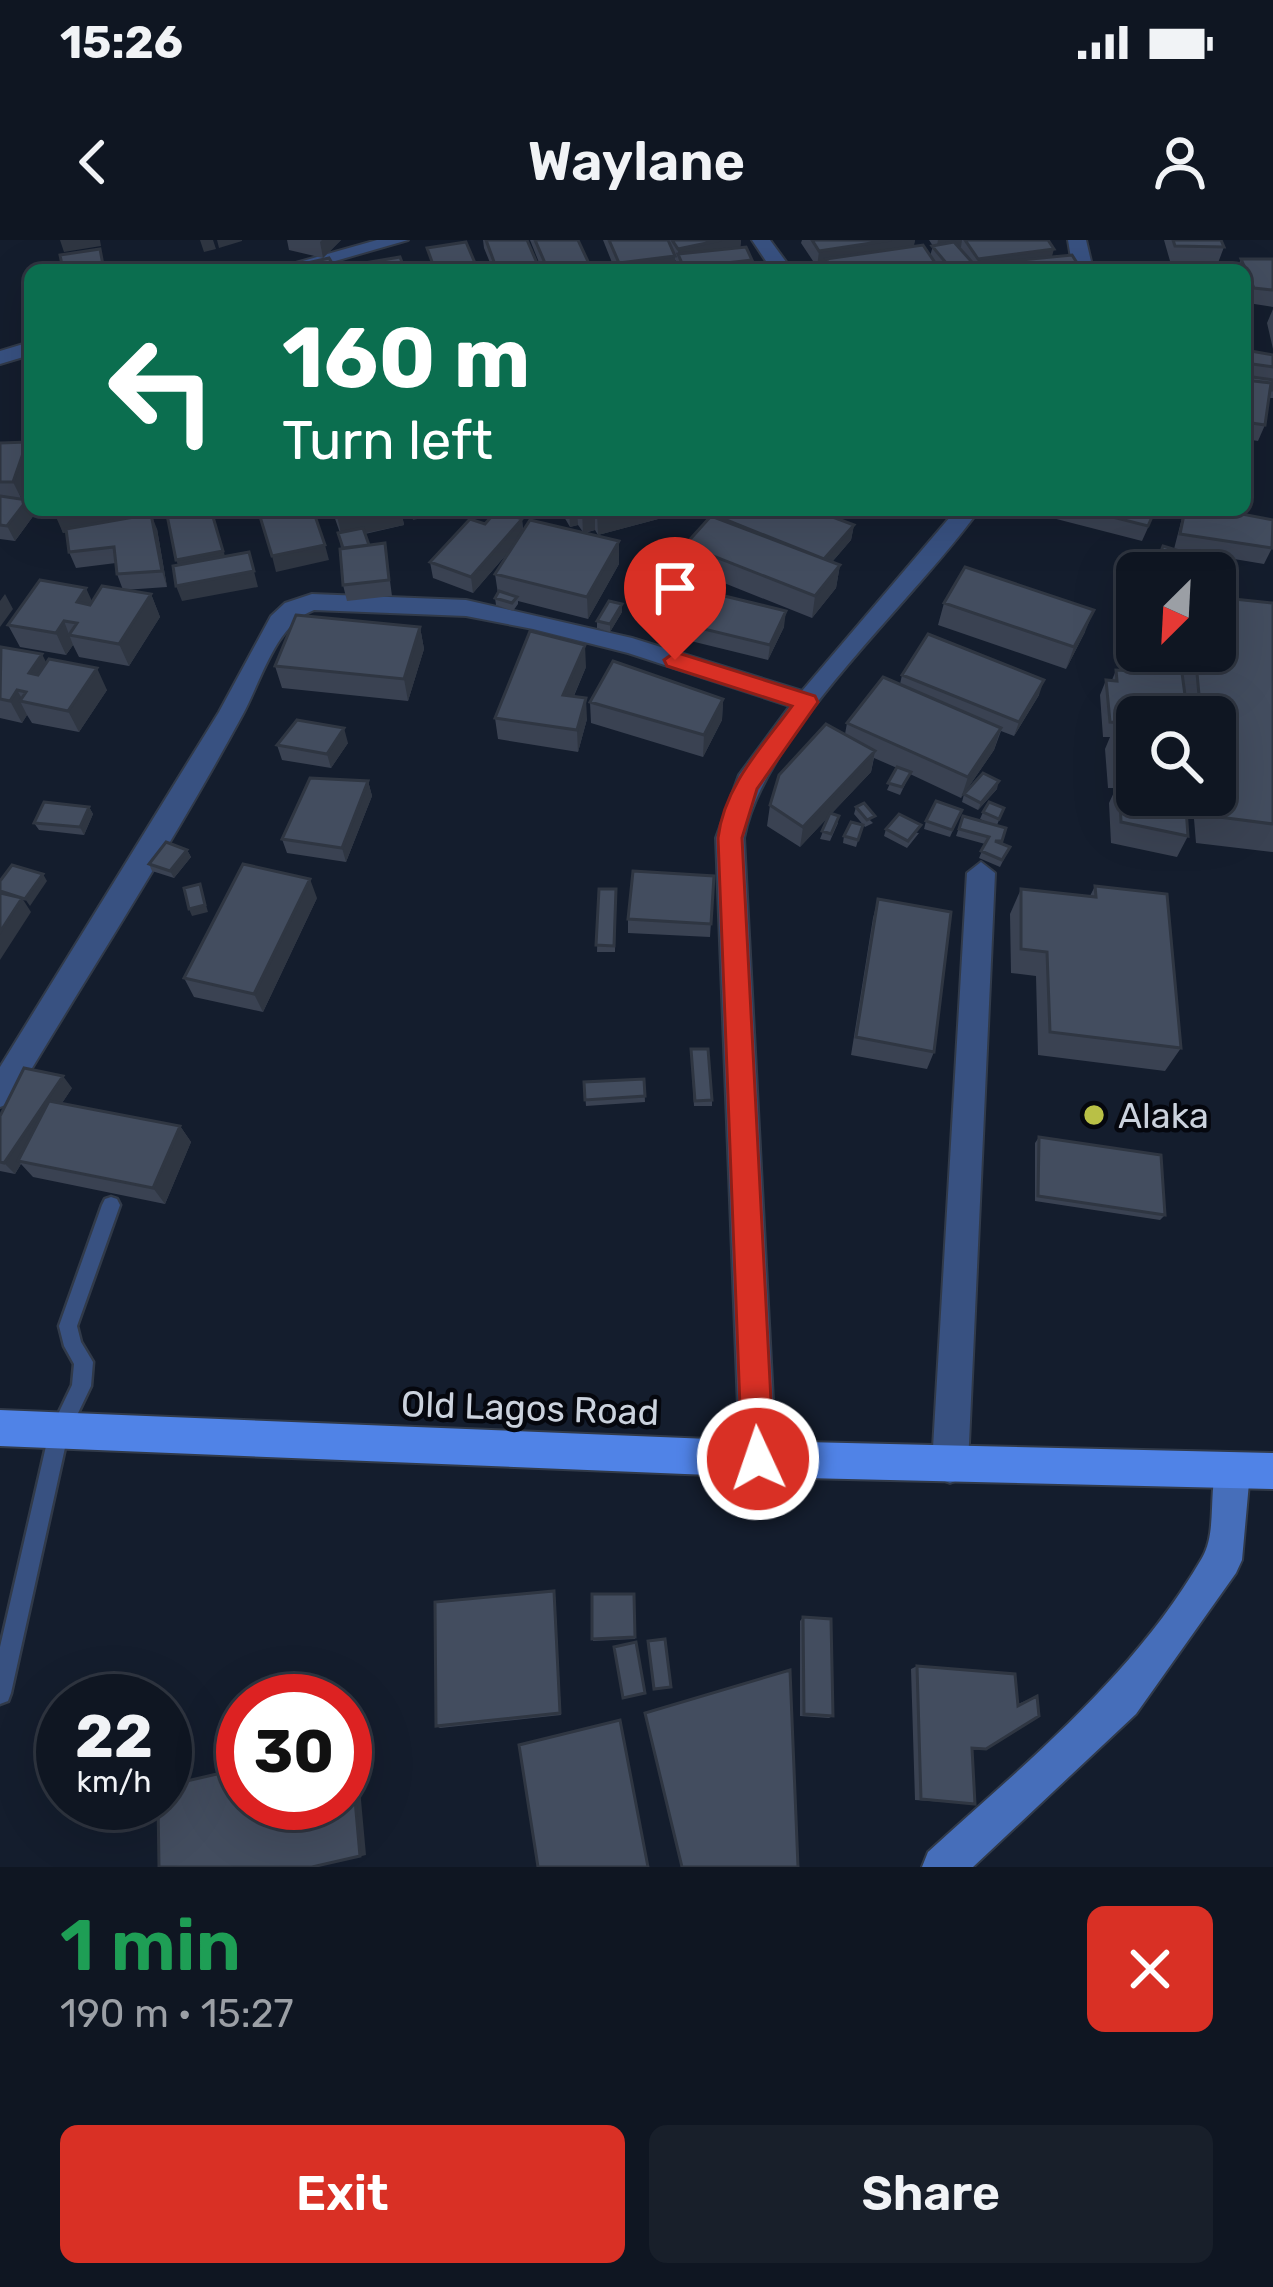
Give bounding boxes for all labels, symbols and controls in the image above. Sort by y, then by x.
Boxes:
text: 15:26 [60,16,183,69]
icon: back [60,129,126,195]
icon: person [1147,129,1213,195]
text: Waylane [528,130,745,194]
text: 160 m [282,308,530,408]
icon: left [84,312,240,468]
text: Turn left [282,409,493,473]
pin [624,537,726,660]
north arrow [1116,552,1236,672]
map controls [1116,552,1236,816]
icon: arrive [642,555,708,621]
button: search [1116,696,1236,816]
place label: Alaka [1118,1094,1209,1137]
marker: Alaka [1081,1102,1107,1128]
street label: Old Lagos Road [400,1382,660,1434]
position arrow [695,1396,821,1522]
speed limit sign: 30 [216,1674,372,1830]
text: 22 [75,1701,153,1772]
text: km/h [77,1764,151,1800]
text: 1 min [60,1903,241,1988]
button: close [1087,1906,1213,2032]
text: 190 m · 15:27 [60,1991,294,2037]
button: Exit [60,2125,625,2263]
button: Share [649,2125,1213,2263]

